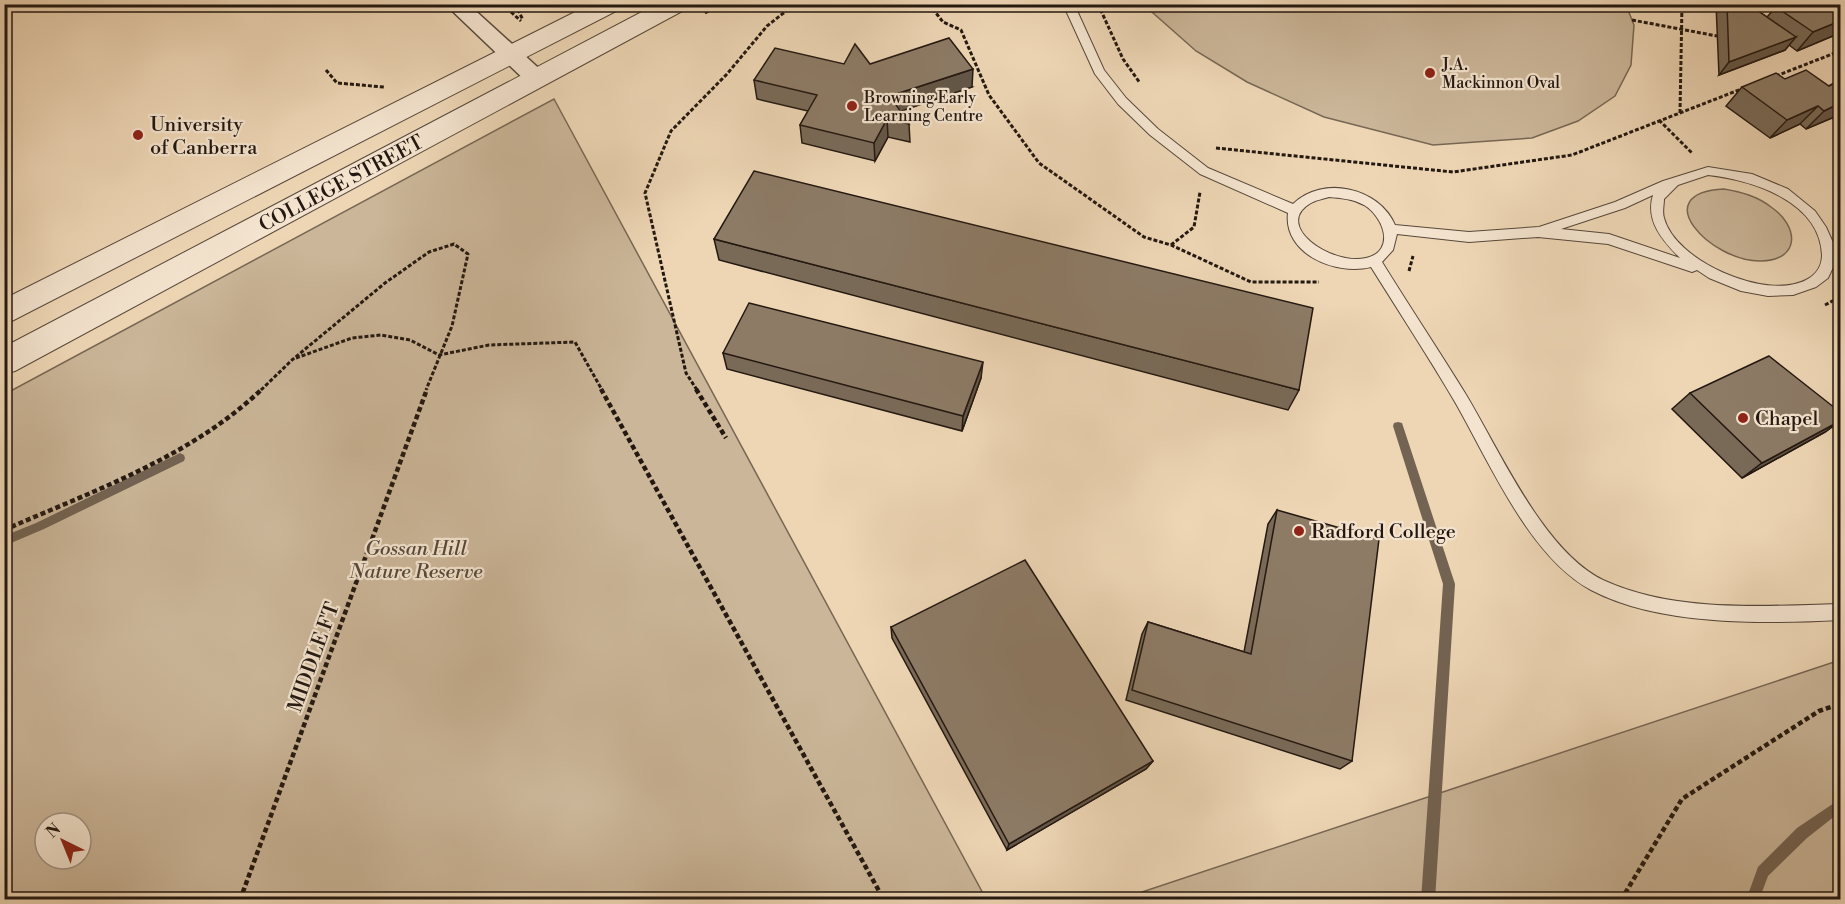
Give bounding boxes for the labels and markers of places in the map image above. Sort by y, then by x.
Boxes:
place label: J.A. Mackinnon Oval [1441,55,1560,93]
marker: J.A. Mackinnon Oval [1423,66,1437,80]
place label: Browning Early Learning Centre [863,88,983,126]
marker: Browning Early Learning Centre [845,99,859,113]
place label: University of Canberra [150,113,258,161]
marker: University of Canberra [131,128,145,142]
place label: Chapel [1755,407,1818,432]
marker: Chapel [1736,411,1750,425]
place label: Radford College [1311,520,1456,545]
marker: Radford College [1292,524,1306,538]

